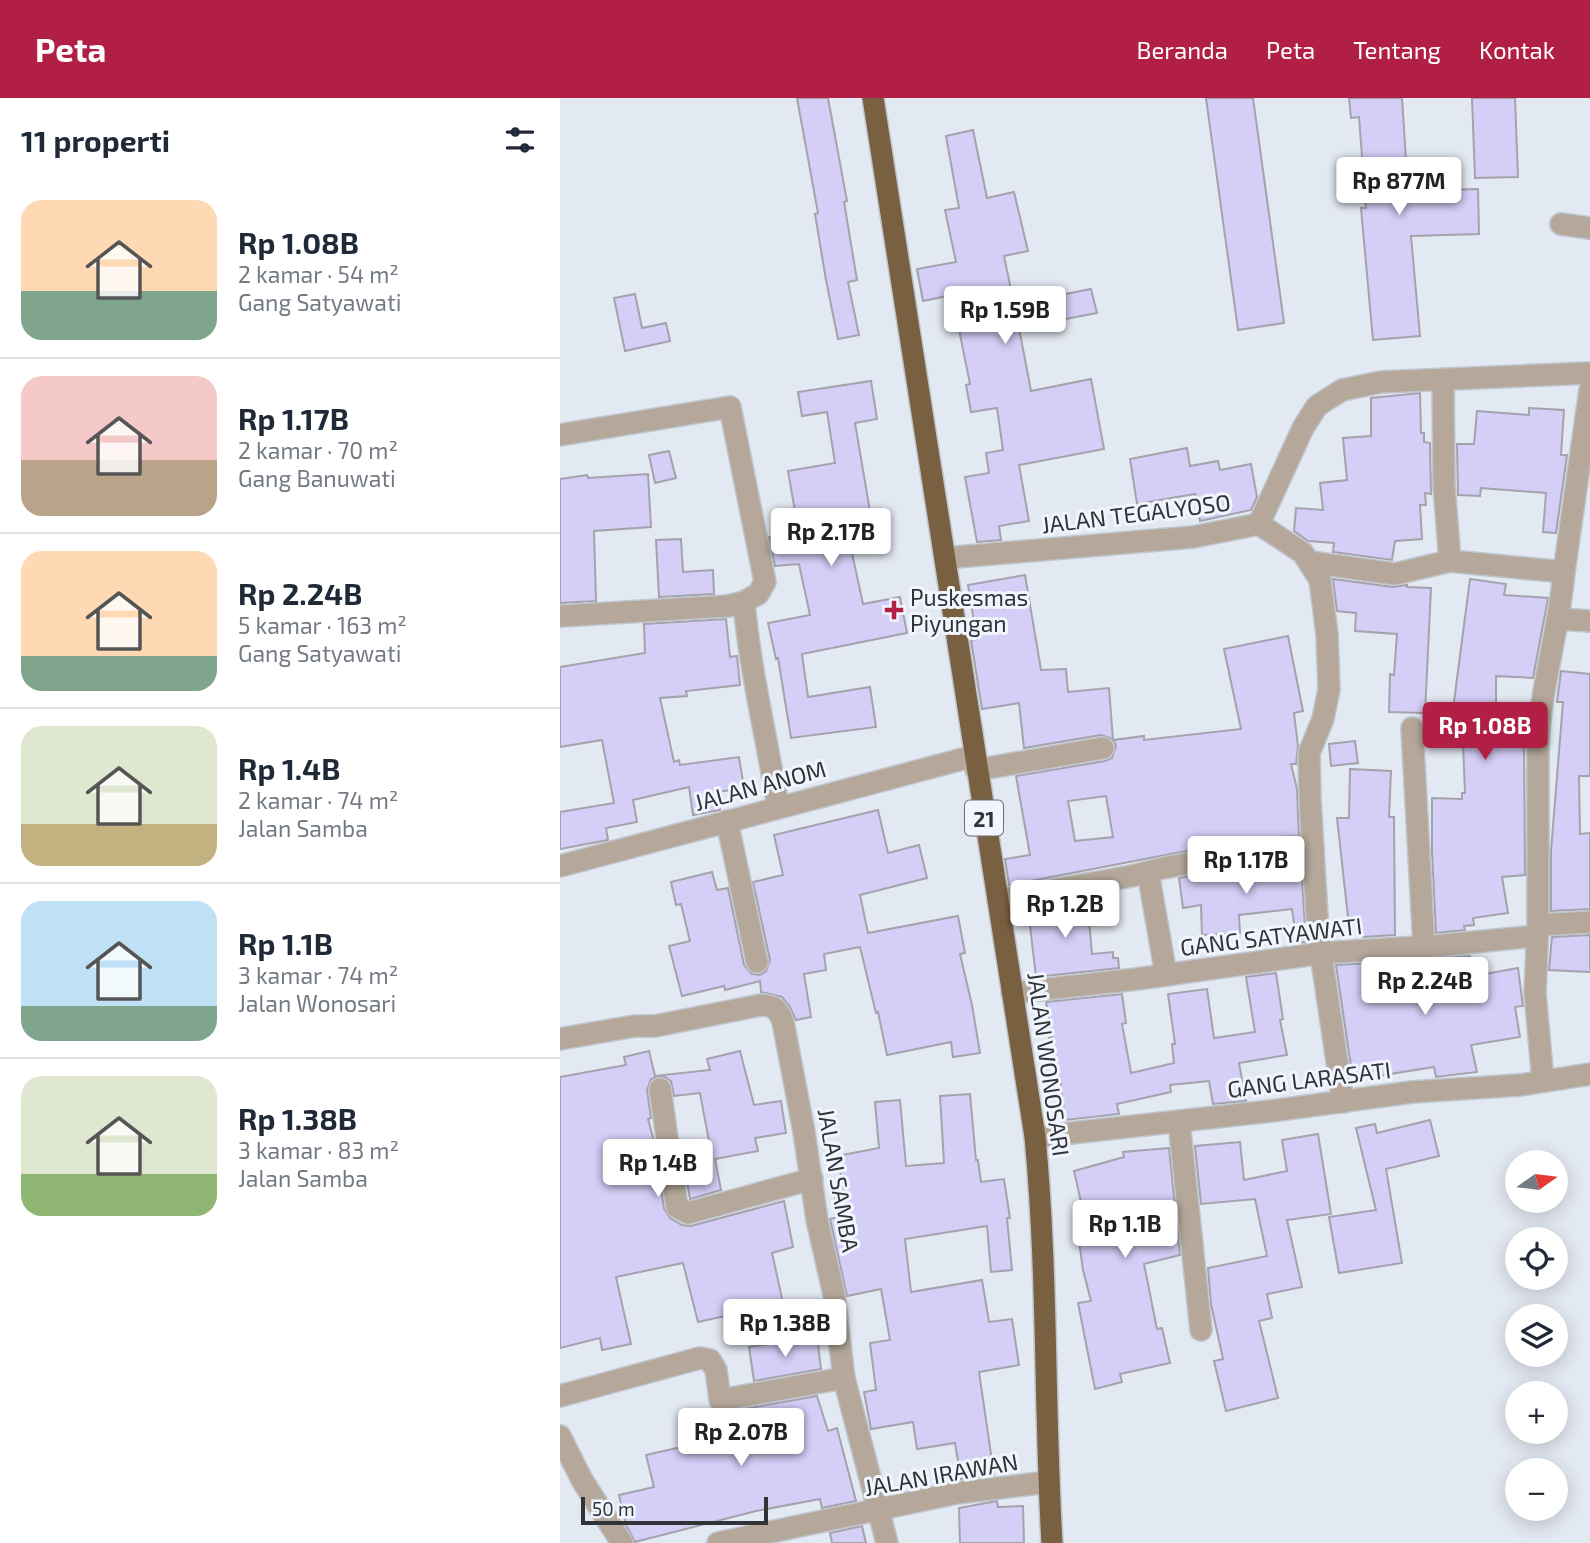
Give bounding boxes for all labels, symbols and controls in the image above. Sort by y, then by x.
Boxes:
text: Peta [35,29,106,69]
text: Beranda [1137,35,1228,64]
text: Peta [1266,35,1315,64]
text: Tentang [1353,35,1441,64]
text: Kontak [1479,35,1555,64]
icon: filters [501,121,539,159]
text: 11 properti [21,122,170,158]
pin: Rp 877M [1334,158,1464,217]
text: Rp 877M [1352,166,1446,194]
text: Rp 1.08B [238,224,359,260]
icon: home [77,228,161,312]
text: 2 kamar · 54 m² [238,260,399,288]
pin: Rp 1.59B [933,286,1077,346]
text: Gang Satyawati [238,288,401,316]
text: Rp 1.59B [960,295,1050,323]
text: Rp 1.17B [238,400,349,436]
icon: home [77,404,161,488]
text: 2 kamar · 70 m² [238,436,398,464]
text: Gang Banuwati [238,464,396,492]
street label: JALAN TEGALYOSO [1040,488,1232,538]
pin: Rp 2.17B [759,508,903,568]
text: Rp 2.17B [787,517,875,545]
text: Rp 2.24B [238,575,362,611]
icon: home [77,579,161,663]
place label: Puskesmas Piyungan [910,583,1028,637]
marker: Puskesmas Piyungan [884,600,904,620]
text: 5 kamar · 163 m² [238,611,407,639]
text: Gang Satyawati [238,639,401,667]
pin: Rp 1.08B [1413,702,1557,762]
text: Rp 1.08B [1439,711,1531,739]
text: Rp 1.4B [238,750,340,786]
icon: home [77,754,161,838]
street label: JALAN ANOM [691,754,829,816]
text: 2 kamar · 74 m² [238,786,398,814]
road number: 21 [965,800,1003,836]
text: Jalan Samba [238,814,368,842]
pin: Rp 1.17B [1174,836,1318,896]
text: Rp 1.17B [1204,845,1289,873]
pin: Rp 1.2B [1000,880,1130,940]
text: Rp 1.2B [1026,889,1104,917]
street label: GANG SATYAWATI [1178,911,1364,961]
text: Rp 1.1B [238,925,333,961]
icon: home [77,929,161,1013]
pin: Rp 2.24B [1353,958,1497,1017]
text: 3 kamar · 74 m² [238,961,398,989]
text: Rp 2.24B [1377,966,1473,994]
street label: JALAN WONOSARI [1022,970,1076,1158]
text: Jalan Wonosari [238,989,396,1017]
street label: GANG LARASATI [1226,1055,1392,1103]
text: Rp 1.38B [238,1100,357,1136]
icon: home [77,1104,161,1188]
street label: JALAN SAMBA [813,1106,866,1255]
text: 3 kamar · 83 m² [238,1136,399,1164]
pin: Rp 1.4B [593,1140,723,1199]
text: Rp 1.4B [619,1148,697,1176]
north arrow [1505,1150,1568,1213]
map controls [1505,1150,1568,1521]
text: Jalan Samba [238,1164,368,1192]
pin: Rp 1.1B [1060,1200,1190,1260]
text: Rp 1.1B [1089,1209,1161,1237]
button: locate [1505,1227,1568,1290]
pin: Rp 1.38B [713,1300,857,1359]
button: layers [1505,1304,1568,1367]
text: Rp 1.38B [739,1308,831,1336]
button: + [1505,1381,1568,1444]
pin: Rp 2.07B [669,1408,813,1468]
text: Rp 2.07B [694,1417,788,1445]
street label: JALAN IRAWAN [862,1447,1020,1501]
button: − [1505,1458,1568,1521]
scale bar [581,1494,768,1526]
text: 50 m [592,1497,635,1520]

